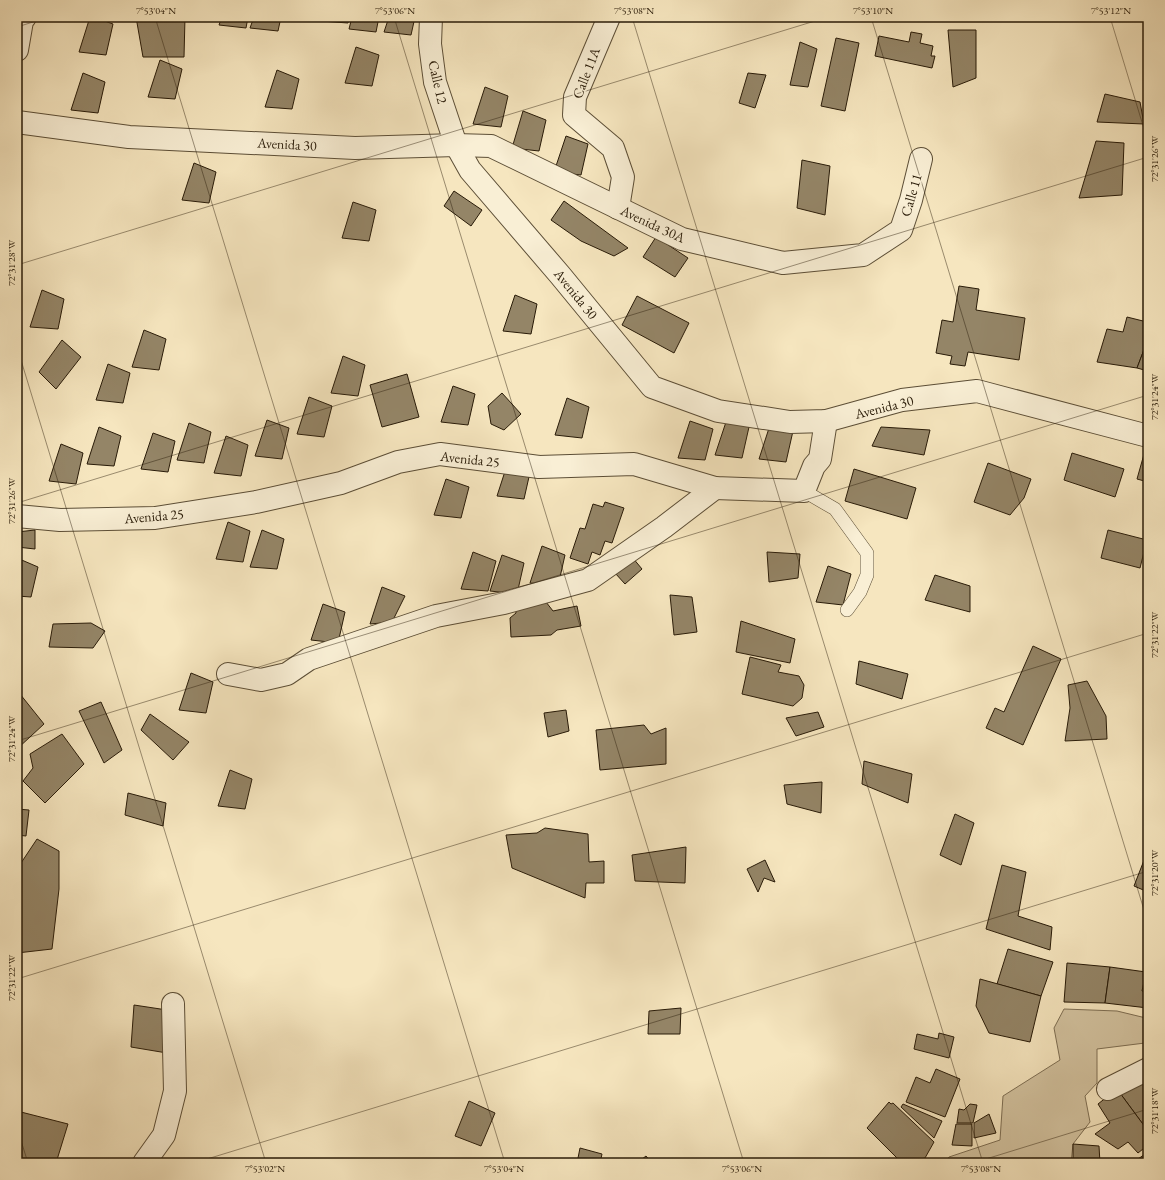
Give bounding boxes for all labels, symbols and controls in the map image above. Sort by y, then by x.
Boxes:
text: 7°53'04"N [136,4,176,17]
text: 7°53'06"N [375,4,415,17]
text: 7°53'08"N [614,4,654,17]
text: 7°53'10"N [853,4,893,17]
text: 7°53'12"N [1091,4,1131,17]
street label: Calle 11A [568,44,604,101]
street label: Calle 12 [424,59,452,106]
street label: Avenida 30 [256,133,318,155]
text: 72°31'26"W [1148,135,1161,182]
street label: Calle 11 [896,171,926,219]
street label: Avenida 30A [617,201,689,247]
text: 72°31'28"W [5,239,18,286]
street label: Avenida 30 [550,264,602,323]
text: 72°31'24"W [1148,373,1161,420]
street label: Avenida 30 [852,391,915,423]
street label: Avenida 25 [438,447,501,471]
text: 72°31'26"W [5,477,18,524]
street label: Avenida 25 [122,504,185,528]
text: 72°31'22"W [1148,611,1161,658]
text: 72°31'24"W [5,715,18,762]
text: 72°31'20"W [1148,849,1161,896]
text: 72°31'22"W [5,954,18,1001]
text: 72°31'18"W [1148,1087,1161,1134]
text: 7°53'02"N [245,1162,285,1175]
text: 7°53'04"N [484,1162,524,1175]
text: 7°53'06"N [722,1162,762,1175]
text: 7°53'08"N [961,1162,1001,1175]

